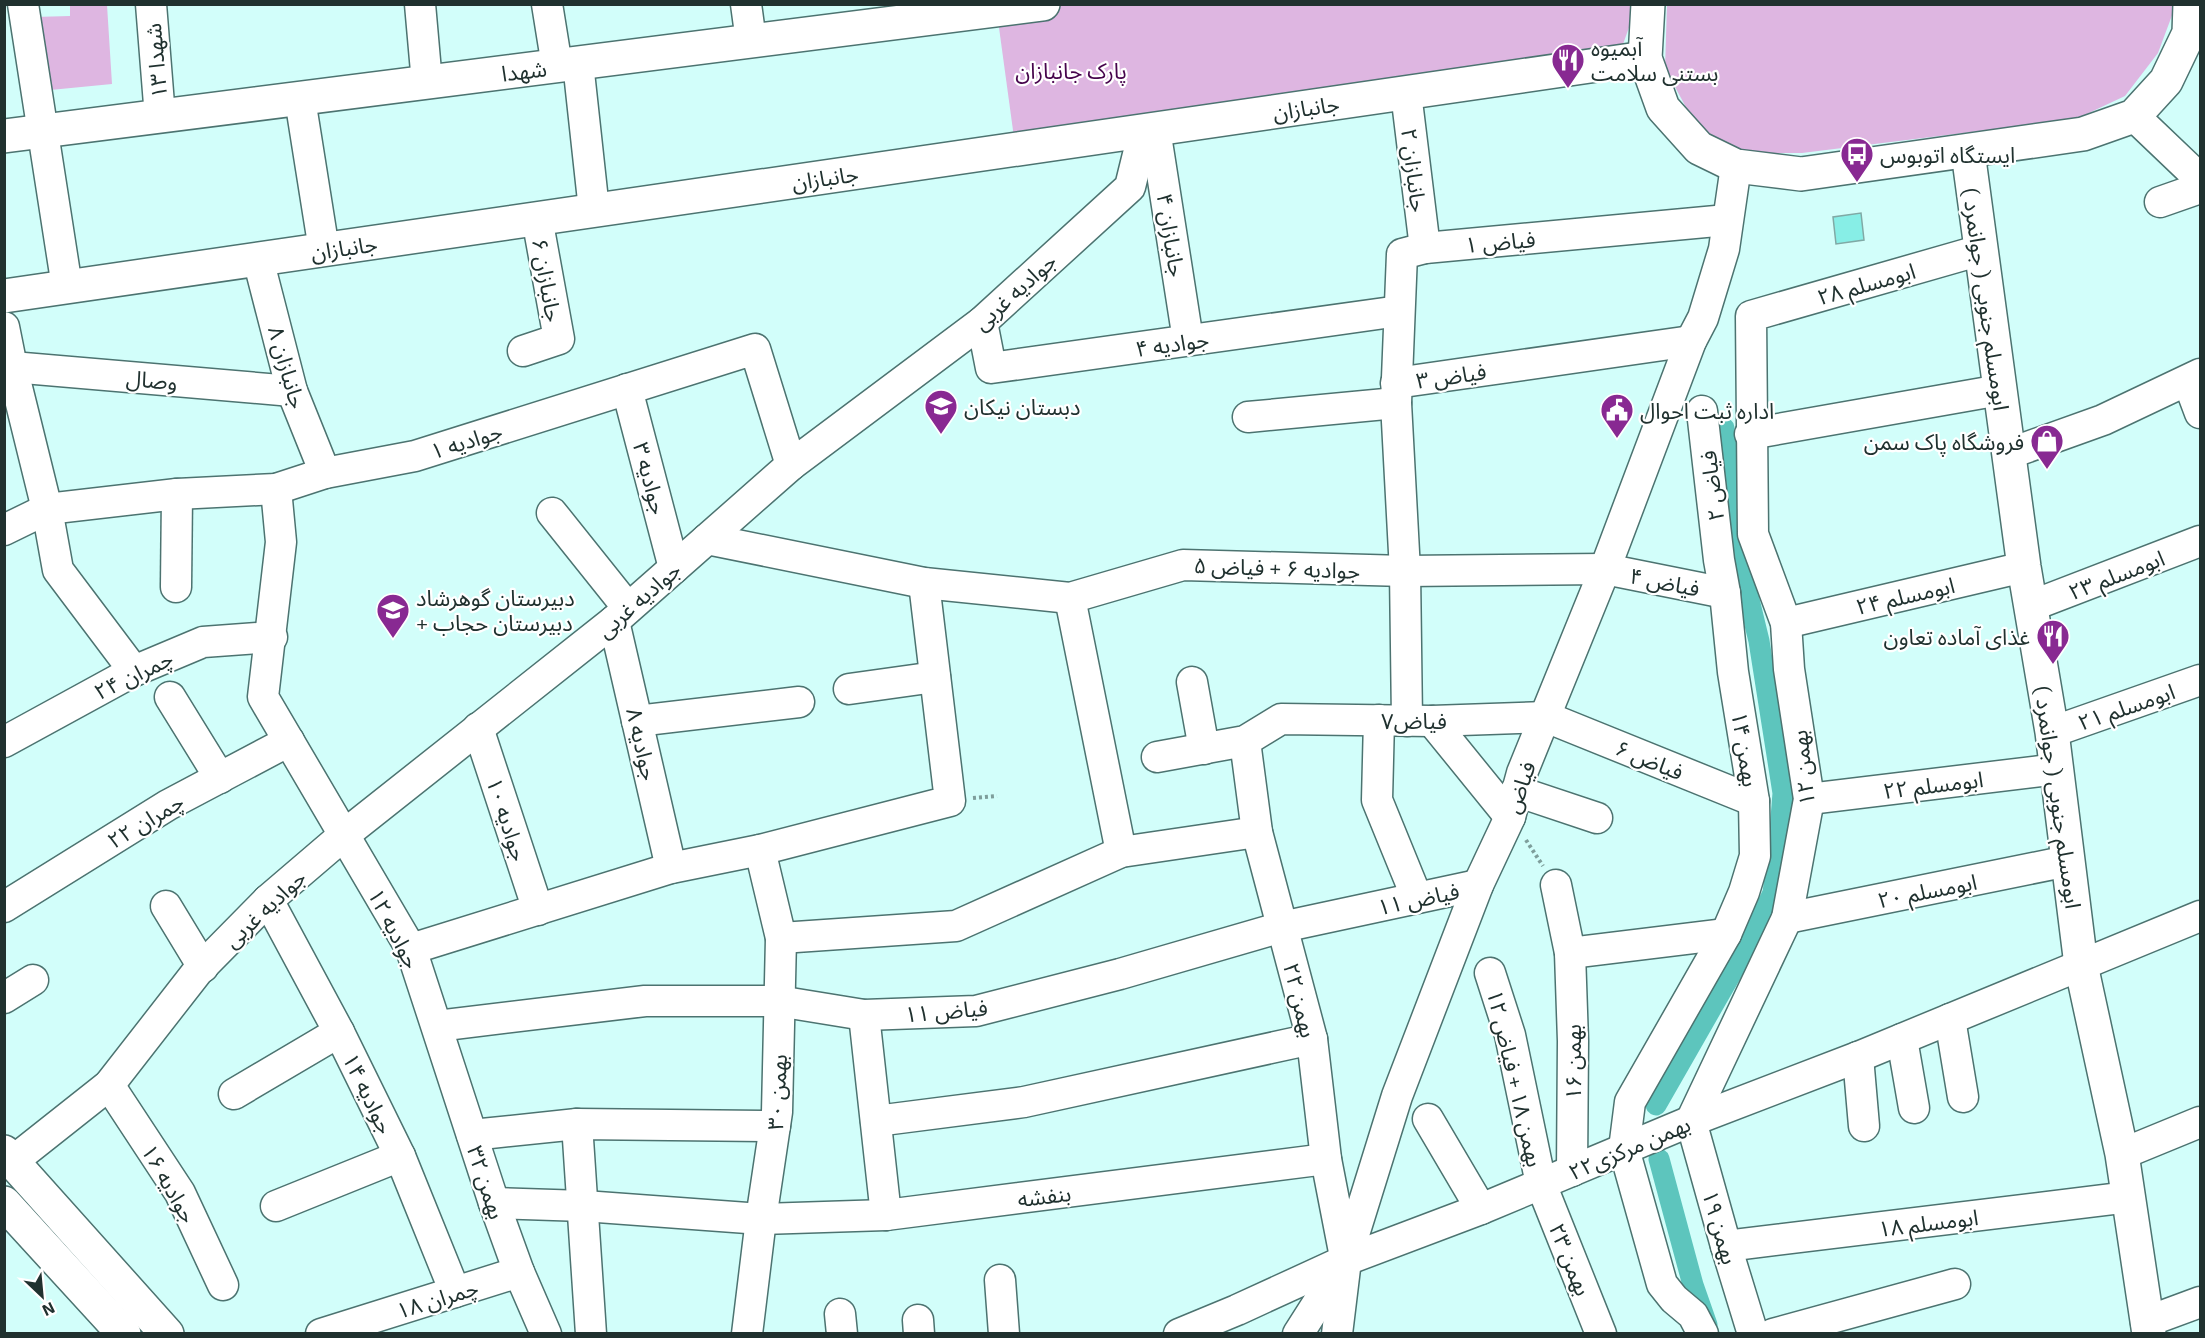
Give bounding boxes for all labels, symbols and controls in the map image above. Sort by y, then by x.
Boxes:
street label: شهدا ۱۳ [139,22,172,100]
place label: آبمیوه بستنی سلامت [1591,34,1719,86]
restaurant icon: آبمیوه بستنی سلامت [1550,42,1586,89]
street label: شهدا [500,54,548,87]
park label: پارک جانبازان [1015,57,1127,86]
street label: جانبازان [1271,89,1341,127]
street label: جانبازان ۲ [1395,126,1433,214]
bus stop icon: ایستگاه اتوبوس [1839,136,1875,183]
place label: ایستگاه اتوبوس [1880,141,2015,168]
street label: جانبازان [790,159,860,197]
street label: ابومسلم جنوبی ( جوانمرد ) [1954,186,2016,413]
street label: جانبازان ۴ [1151,191,1191,279]
street label: فیاض ۱ [1464,225,1536,258]
street label: جانبازان [309,229,379,267]
street label: جانبازان ۶ [526,236,568,324]
street label: جوادیه غربی [967,247,1061,336]
street label: ابومسلم ۲۸ [1814,257,1919,314]
street label: جانبازان ۸ [262,323,312,412]
street label: جوادیه ۴ [1134,325,1211,362]
street label: فیاض ۳ [1414,357,1488,394]
street label: وصال [125,364,179,395]
school or university icon: دبستان نیکان [923,388,959,435]
public building icon: اداره ثبت احوال [1599,392,1635,439]
place label: دبستان نیکان [964,393,1080,420]
place label: اداره ثبت احوال [1640,397,1774,425]
street label: جوادیه ۱ [427,417,505,464]
shop icon: فروشگاه پاک سمن [2029,423,2065,470]
place label: فروشگاه پاک سمن [1864,428,2024,457]
street label: جوادیه ۳ [628,439,673,517]
street label: فیاض ۲ [1694,449,1729,523]
street label: ابومسلم ۲۳ [2064,544,2170,609]
street label: جوادیه ۶ + فیاض ۵ [1193,551,1361,584]
street label: جوادیه غربی [591,556,686,643]
street label: فیاض ۴ [1628,561,1702,601]
street label: ابومسلم ۲۴ [1853,571,1958,624]
place label: دبیرستان گوهرشاد + دبیرستان حجاب [416,584,575,636]
school or university icon: دبیرستان گوهرشاد + دبیرستان حجاب [375,592,411,639]
restaurant icon: غذای آماده تعاون [2035,618,2071,665]
place label: غذای آماده تعاون [1884,623,2030,650]
street label: چمران ۲۴ [89,644,178,707]
street label: ابومسلم ۲۱ [2074,677,2180,739]
street label: ابومسلم جنوبی ( جوانمرد ) [2026,684,2088,911]
street label: جوادیه ۸ [621,705,664,783]
street label: فیاض۷ [1381,707,1447,734]
street label: بهمن ۱۴ [1726,709,1765,789]
street label: بهمن ۱۲ [1785,729,1820,807]
street label: فیاض ۶ [1612,734,1688,785]
street label: فیاض [1498,758,1541,817]
street label: ابومسلم ۲۲ [1881,765,1985,808]
street label: جوادیه ۱۰ [481,774,534,864]
street label: چمران ۲۲ [102,787,189,855]
street label: جوادیه غربی [218,864,311,953]
street label: ابومسلم ۲۰ [1875,868,1980,917]
street label: فیاض ۱۱ [1375,877,1462,920]
street label: جوادیه ۱۲ [363,884,426,973]
street label: بهمن ۲۲ [1278,960,1323,1040]
street label: بهمن ۱۸ + فیاض ۱۲ [1482,987,1549,1169]
street label: فیاض ۱۱ [903,993,989,1028]
street label: بهمن ۱۶ [1559,1024,1586,1100]
street label: جوادیه ۱۴ [337,1048,400,1138]
street label: بهمن ۳۰ [761,1053,792,1131]
street label: ۲۲بهمن مرکزی [1564,1110,1694,1185]
street label: جوادیه ۱۶ [136,1139,203,1227]
street label: بهمن ۳۲ [462,1142,511,1222]
street label: بنفشه [1016,1179,1072,1211]
street label: بهمن ۱۹ [1697,1187,1744,1267]
street label: ابومسلم ۱۸ [1876,1203,1980,1246]
street label: بهمن ۲۳ [1544,1219,1597,1299]
north arrow [12,1266,72,1326]
street label: چمران ۱۸ [393,1273,482,1326]
text: N [39,1299,58,1321]

